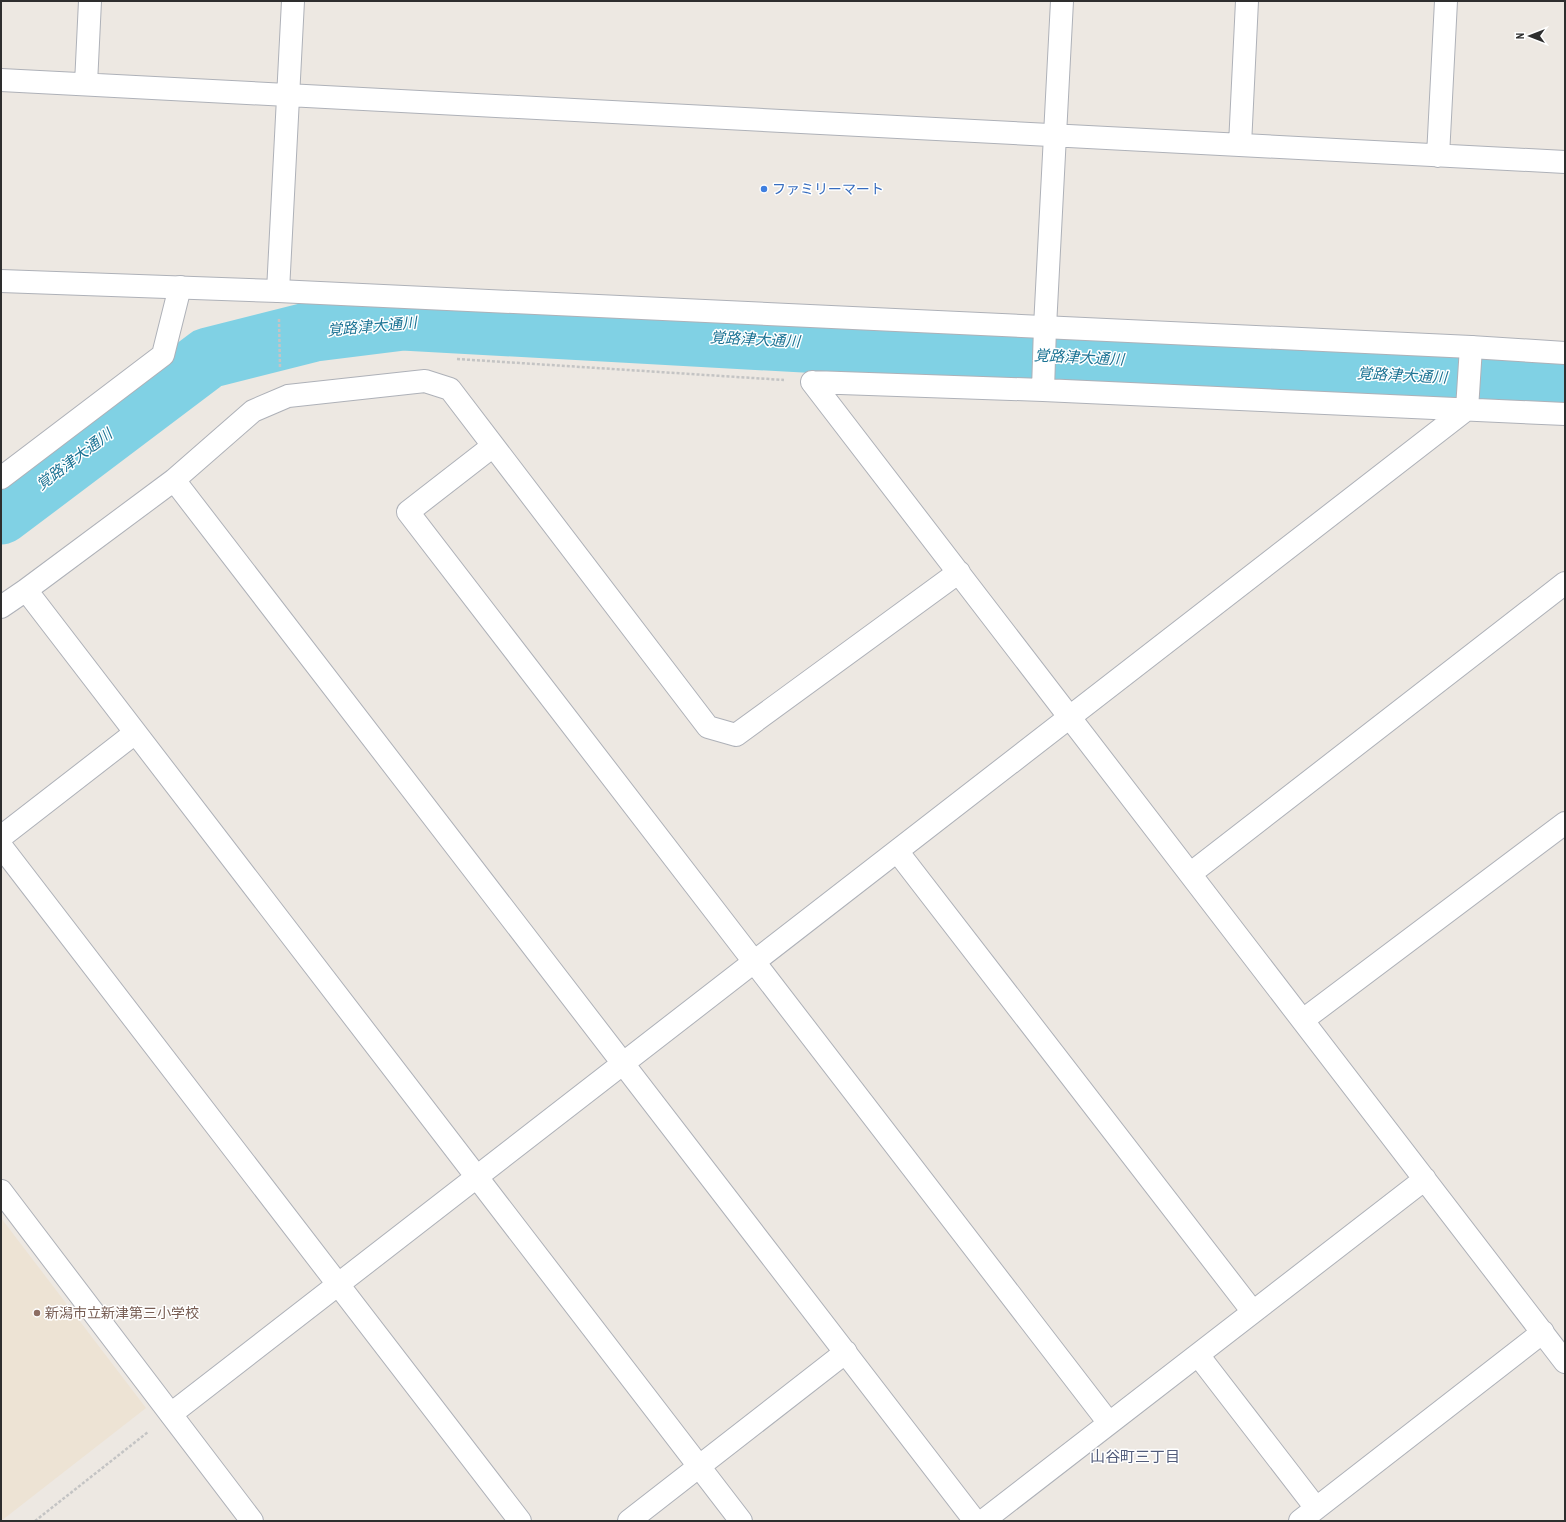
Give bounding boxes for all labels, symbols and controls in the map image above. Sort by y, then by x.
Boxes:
north arrow [1510,16,1550,56]
text: N [1513,33,1527,39]
place label: ファミリーマート [772,180,884,198]
marker: ファミリーマート [759,184,769,194]
water label: 覚路津大通川 [326,311,420,340]
water label: 覚路津大通川 [710,326,802,352]
water label: 覚路津大通川 [1034,344,1126,370]
water label: 覚路津大通川 [1357,362,1449,388]
water label: 覚路津大通川 [32,422,118,494]
place label: 新潟市立新津第三小学校 [45,1304,199,1322]
marker: 新潟市立新津第三小学校 [32,1308,42,1318]
district label: 山谷町三丁目 [1090,1446,1180,1467]

